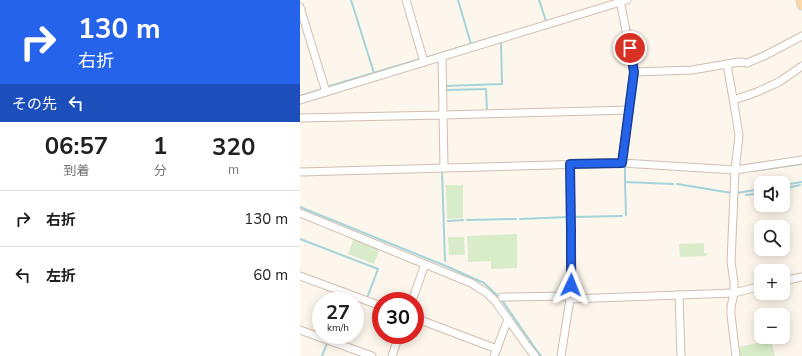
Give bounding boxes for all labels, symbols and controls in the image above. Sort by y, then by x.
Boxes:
text: 130 m [78,10,161,48]
icon: right [12,16,64,68]
pin [613,31,647,65]
icon: arrive [619,37,641,59]
text: 右折 [78,49,114,73]
icon: left [65,92,87,114]
text: その先 [12,94,57,114]
text: 06:57 [45,130,108,162]
text: 1 [153,130,167,162]
text: 320 [212,131,255,163]
text: m [228,161,239,179]
text: 到着 [63,162,89,180]
text: 分 [154,162,167,180]
map controls [754,176,790,344]
button: sound [754,176,790,212]
icon: right [12,208,34,230]
text: 130 m [244,209,288,229]
text: 右折 [46,210,76,230]
button: search [754,220,790,256]
icon: left [12,264,34,286]
position arrow [550,264,592,306]
button: + [754,264,790,300]
text: 60 m [253,265,288,285]
text: 左折 [46,266,76,286]
speed limit sign: 30 [372,292,424,344]
text: 27 [326,299,350,326]
button: − [754,308,790,344]
text: km/h [327,321,349,335]

